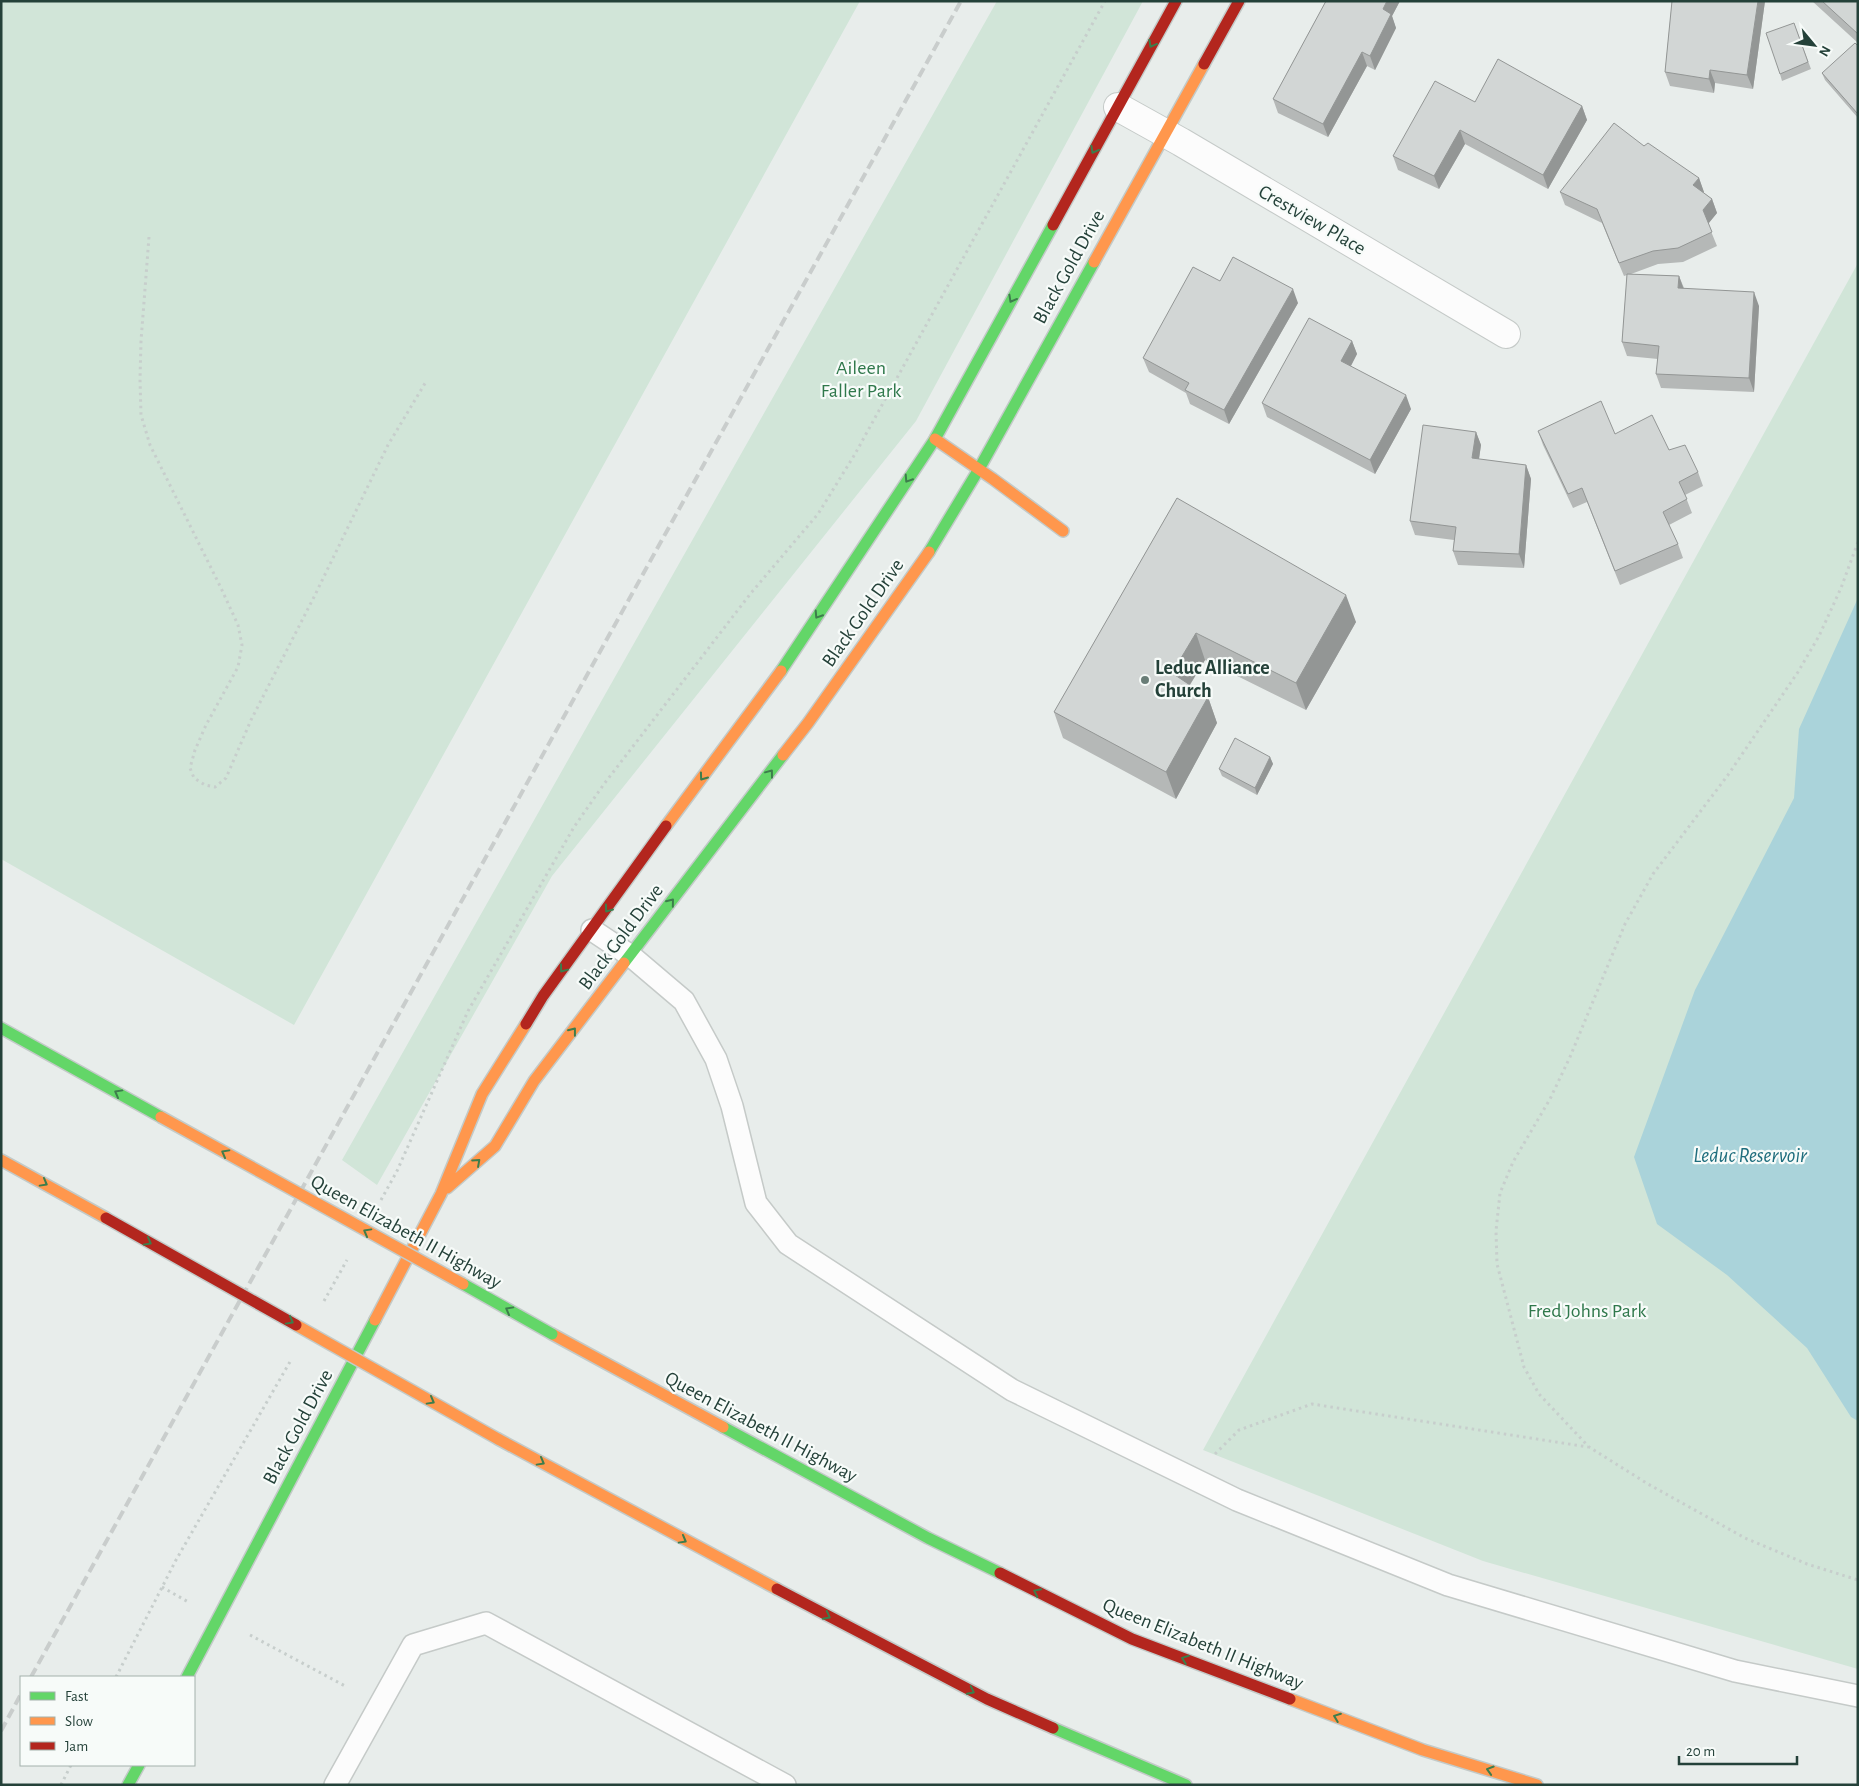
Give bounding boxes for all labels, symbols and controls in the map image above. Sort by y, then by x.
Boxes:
north arrow [1789,20,1839,70]
one-way arrow [1148,39,1158,48]
text: N [1816,43,1833,58]
one-way arrow [1091,144,1101,153]
street label: Crestview Place [1255,181,1369,259]
street label: Black Gold Drive [1030,207,1108,327]
one-way arrow [1009,294,1019,303]
park label: Aileen Faller Park [821,358,901,401]
one-way arrow [905,474,914,483]
street label: Black Gold Drive [818,555,908,671]
one-way arrow [815,609,824,619]
place label: Leduc Alliance Church [1155,658,1270,701]
marker: Leduc Alliance Church [1139,674,1151,686]
one-way arrow [764,769,773,779]
one-way arrow [699,771,709,780]
street label: Black Gold Drive [575,880,667,994]
one-way arrow [665,899,673,908]
one-way arrow [605,903,614,912]
one-way arrow [561,963,569,972]
one-way arrow [567,1028,575,1037]
one-way arrow [114,1090,123,1100]
water label: Leduc Reservoir [1693,1145,1808,1166]
one-way arrow [221,1149,230,1159]
one-way arrow [471,1158,480,1167]
street label: Queen Elizabeth II Highway [307,1171,505,1293]
one-way arrow [38,1177,47,1187]
one-way arrow [363,1228,372,1238]
one-way arrow [143,1235,152,1245]
park label: Fred Johns Park [1528,1301,1646,1321]
one-way arrow [505,1307,514,1317]
one-way arrow [284,1315,293,1325]
street label: Black Gold Drive [259,1366,337,1488]
street label: Queen Elizabeth II Highway [662,1368,861,1486]
one-way arrow [426,1395,435,1405]
one-way arrow [535,1456,544,1466]
one-way arrow [678,1534,687,1544]
one-way arrow [1033,1588,1042,1598]
street label: Queen Elizabeth II Highway [1100,1595,1307,1694]
one-way arrow [822,1610,831,1620]
one-way arrow [1181,1655,1190,1666]
legend [20,1676,195,1766]
one-way arrow [966,1685,975,1695]
text: Fast [65,1689,89,1704]
one-way arrow [1333,1713,1342,1723]
text: Slow [65,1714,93,1729]
scale bar [1679,1734,1796,1766]
text: Jam [65,1739,88,1754]
text: 20 m [1686,1744,1715,1759]
one-way arrow [1487,1766,1495,1776]

